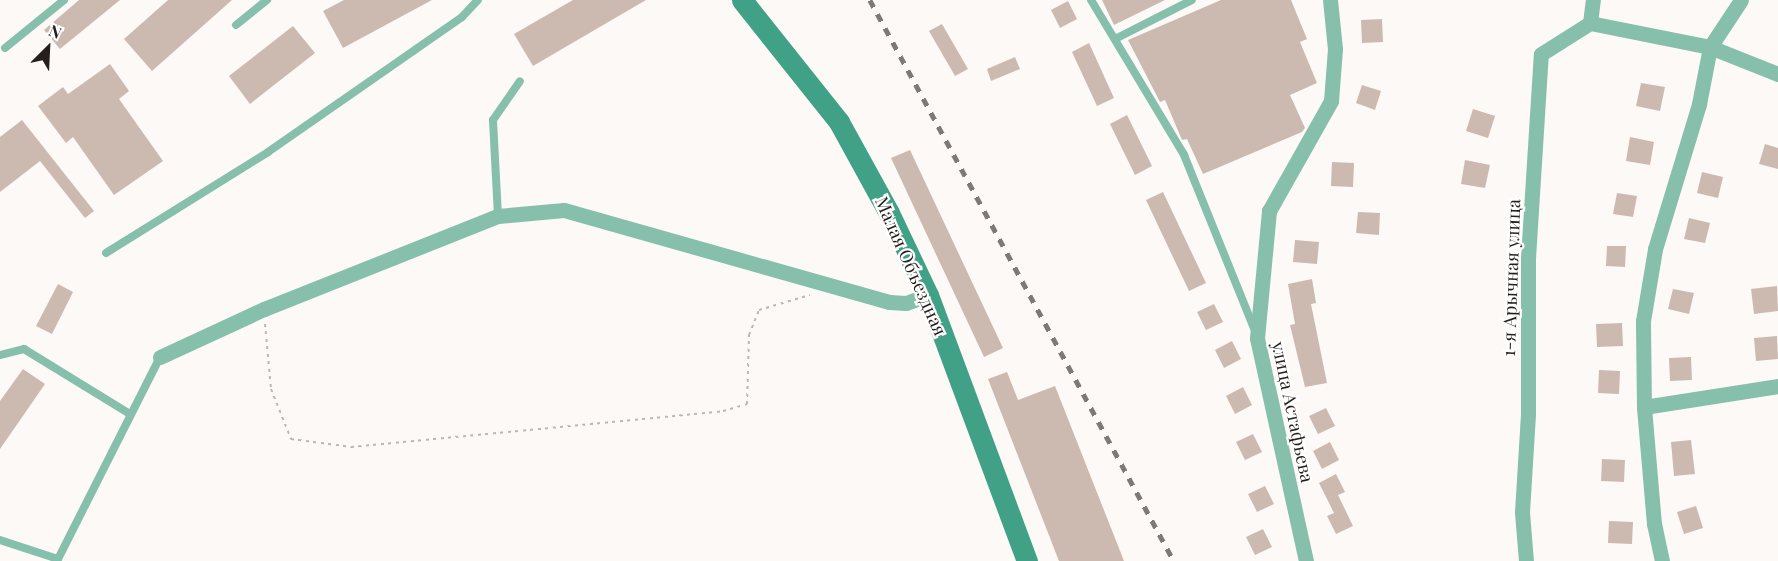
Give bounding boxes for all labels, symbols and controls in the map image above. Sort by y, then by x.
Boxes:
north arrow [18,18,78,78]
text: N [46,19,65,43]
street label: Малая Объездная [871,193,951,339]
street label: 1-я Арычная улица [1497,199,1525,357]
street label: улица Астафьева [1268,340,1318,484]

